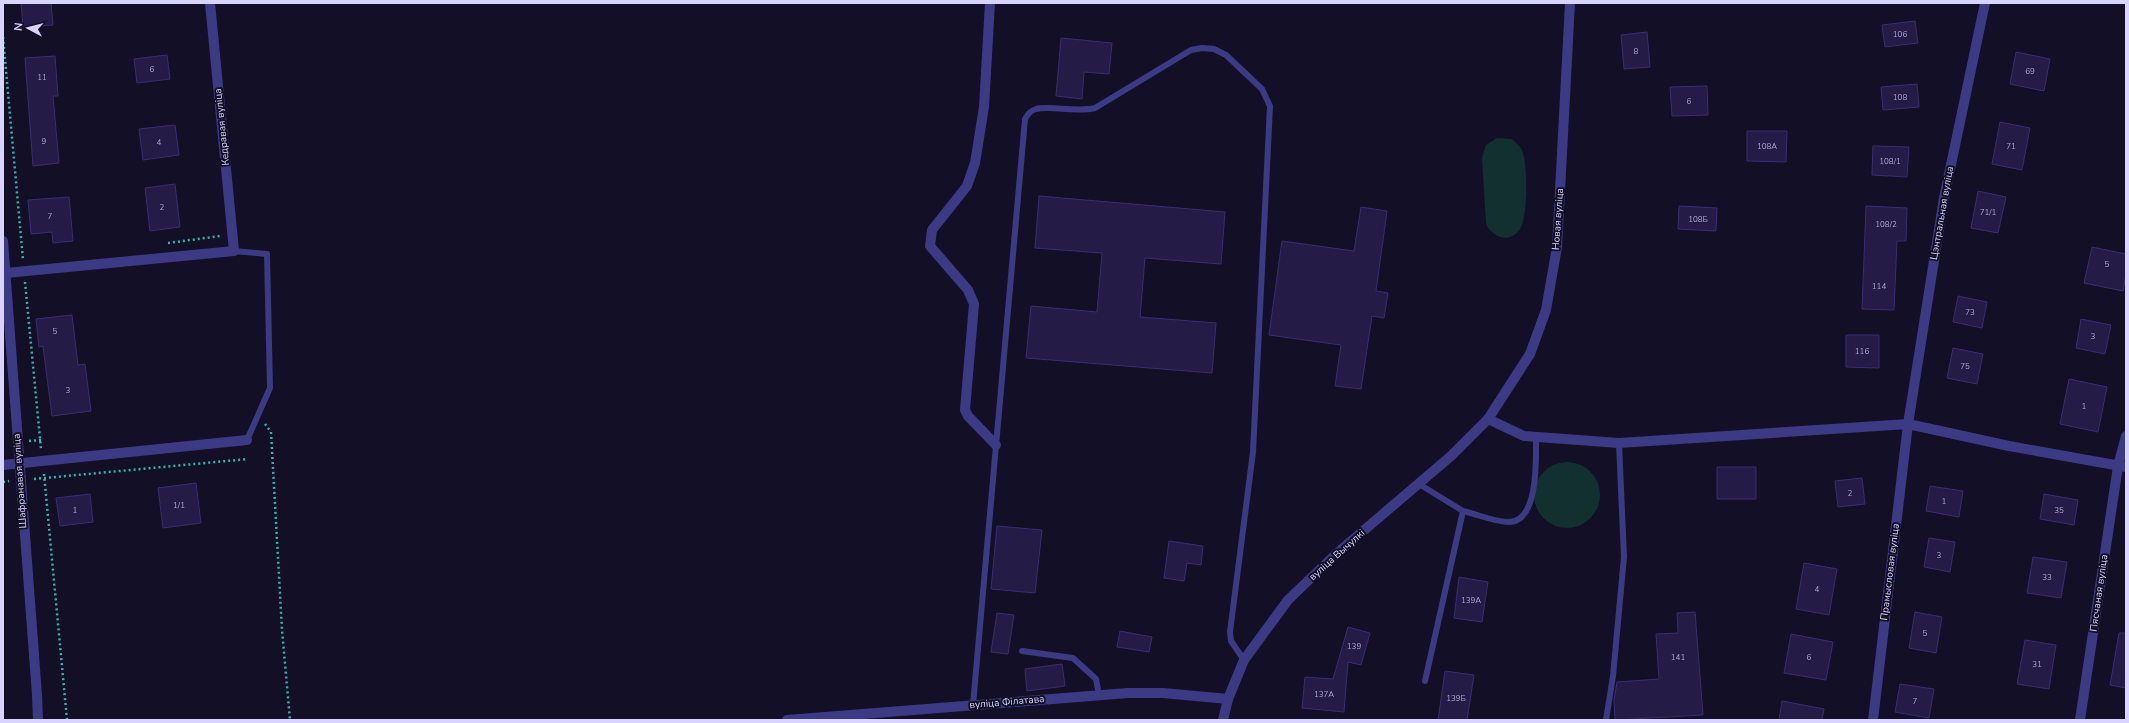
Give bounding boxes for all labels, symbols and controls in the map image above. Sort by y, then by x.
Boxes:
north arrow [8,8,48,48]
text: N [11,22,27,32]
house number: 106 [1893,29,1907,40]
house number: 8 [1634,46,1639,57]
house number: 6 [150,64,155,75]
house number: 69 [2025,66,2035,77]
house number: 11 [37,72,47,83]
street label: Кедравая вуліца [211,88,233,166]
house number: 108 [1893,92,1907,103]
house number: 6 [1687,96,1692,107]
house number: 9 [42,136,47,147]
house number: 4 [157,137,162,148]
house number: 108А [1757,141,1777,152]
house number: 71 [2006,141,2016,152]
house number: 108/1 [1879,156,1901,167]
street label: Цэнтральная вуліца [1927,165,1957,261]
street label: Новая вуліца [1549,188,1567,250]
house number: 2 [160,202,165,213]
house number: 71/1 [1980,207,1997,218]
house number: 7 [48,211,53,222]
house number: 108Б [1688,214,1708,225]
house number: 108/2 [1875,219,1897,230]
house number: 5 [2105,259,2110,270]
house number: 114 [1872,281,1886,292]
house number: 73 [1965,307,1975,318]
house number: 5 [53,326,58,337]
house number: 3 [2091,331,2096,342]
house number: 116 [1855,346,1869,357]
house number: 75 [1960,361,1970,372]
house number: 3 [66,385,71,396]
house number: 1 [2082,401,2087,412]
street label: Шафранавая вуліца [10,433,30,529]
house number: 2 [1848,488,1853,499]
house number: 1 [1942,496,1947,507]
house number: 1/1 [173,500,185,511]
house number: 1 [73,505,78,516]
house number: 35 [2054,505,2064,516]
street label: Прамысловая вуліца [1877,523,1903,621]
street label: вуліца Вычулкі [1306,526,1368,584]
house number: 3 [1937,550,1942,561]
street label: Пясчаная вуліца [2087,554,2111,632]
house number: 33 [2042,572,2052,583]
house number: 4 [1815,584,1820,595]
house number: 139А [1461,595,1481,606]
house number: 5 [1923,628,1928,639]
house number: 139 [1347,641,1361,652]
house number: 141 [1671,652,1685,663]
house number: 6 [1807,652,1812,663]
house number: 31 [2032,659,2042,670]
house number: 137А [1314,689,1334,700]
street label: вуліца Філатава [969,692,1045,712]
house number: 139Б [1446,693,1466,704]
house number: 7 [1913,696,1918,707]

